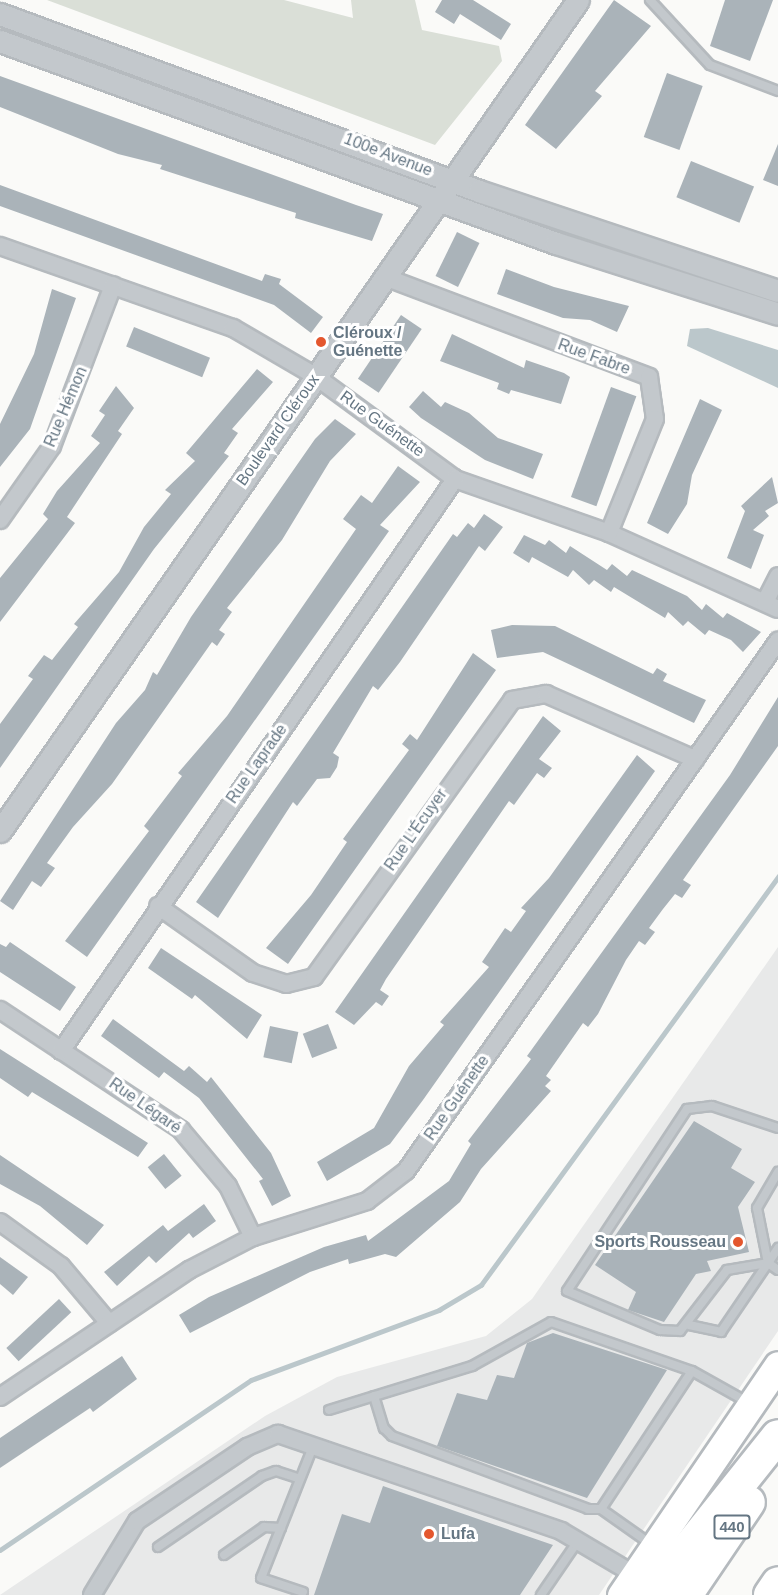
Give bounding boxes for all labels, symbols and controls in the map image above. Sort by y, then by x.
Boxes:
street label: 100e Avenue [341,129,435,181]
place label: Cléroux / Guénette [333,323,402,361]
marker: Cléroux / Guénette [314,335,328,349]
street label: Rue Fabre [555,335,633,379]
street label: Rue Hémon [40,364,92,450]
street label: Boulevard Cléroux [232,371,324,489]
street label: Rue Guénette [336,387,428,461]
street label: Rue Laprade [223,721,291,807]
street label: Rue L'Écuyer [381,785,451,875]
street label: Rue Guénette [421,1052,493,1144]
street label: Rue Légaré [105,1074,185,1138]
place label: Sports Rousseau [594,1232,726,1252]
marker: Sports Rousseau [731,1235,745,1249]
road number: 440 [712,1515,752,1539]
place label: Lufa [441,1524,475,1544]
marker: Lufa [422,1527,436,1541]

